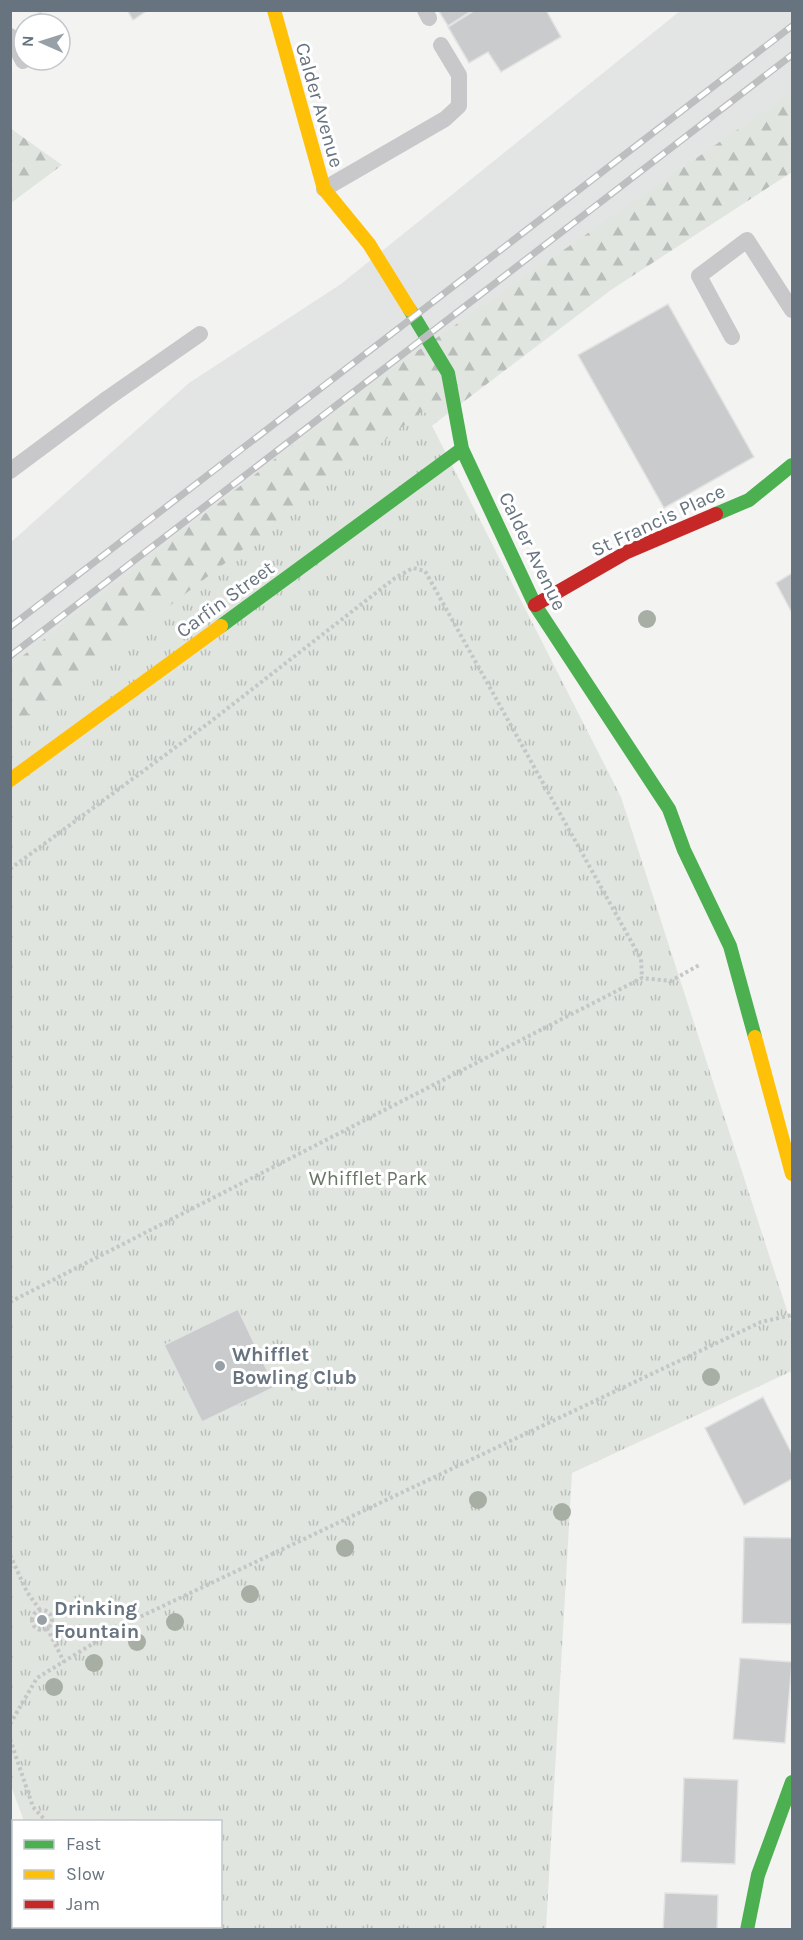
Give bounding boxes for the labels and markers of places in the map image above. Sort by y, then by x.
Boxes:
place label: Whifflet Bowling Club [232,1343,357,1389]
marker: Whifflet Bowling Club [213,1359,227,1373]
place label: Drinking Fountain [54,1597,139,1643]
marker: Drinking Fountain [35,1613,49,1627]

